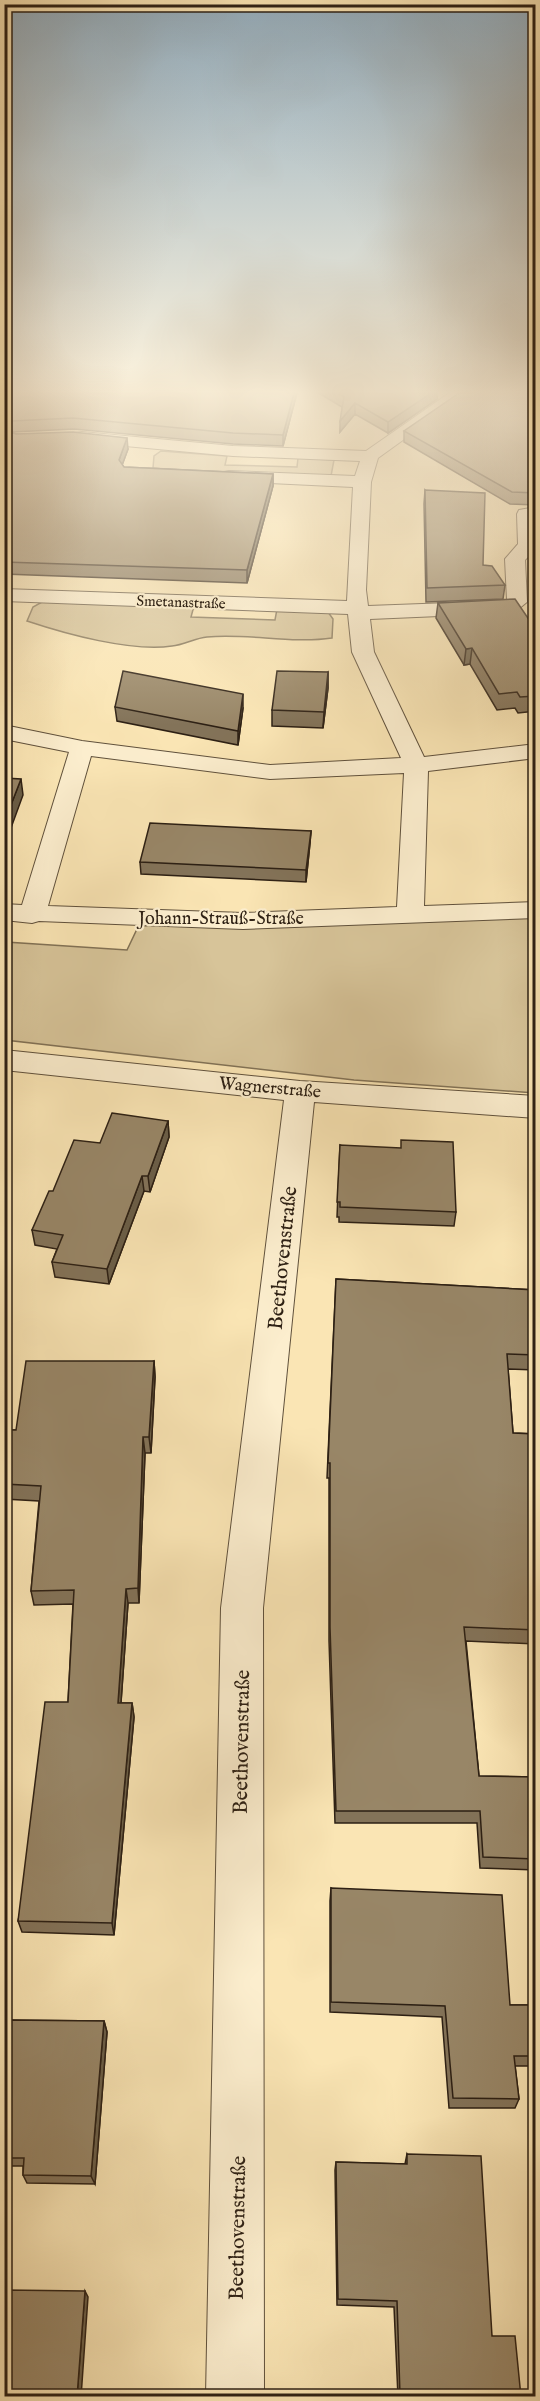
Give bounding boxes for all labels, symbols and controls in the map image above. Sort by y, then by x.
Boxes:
street label: Smetanastraße [136,591,226,614]
street label: Johann-Strauß-Straße [136,908,304,931]
street label: Wagnerstraße [218,1073,322,1104]
street label: Beethovenstraße [263,1185,305,1331]
street label: Beethovenstraße [228,1669,257,1814]
street label: Beethovenstraße [224,2155,253,2300]

